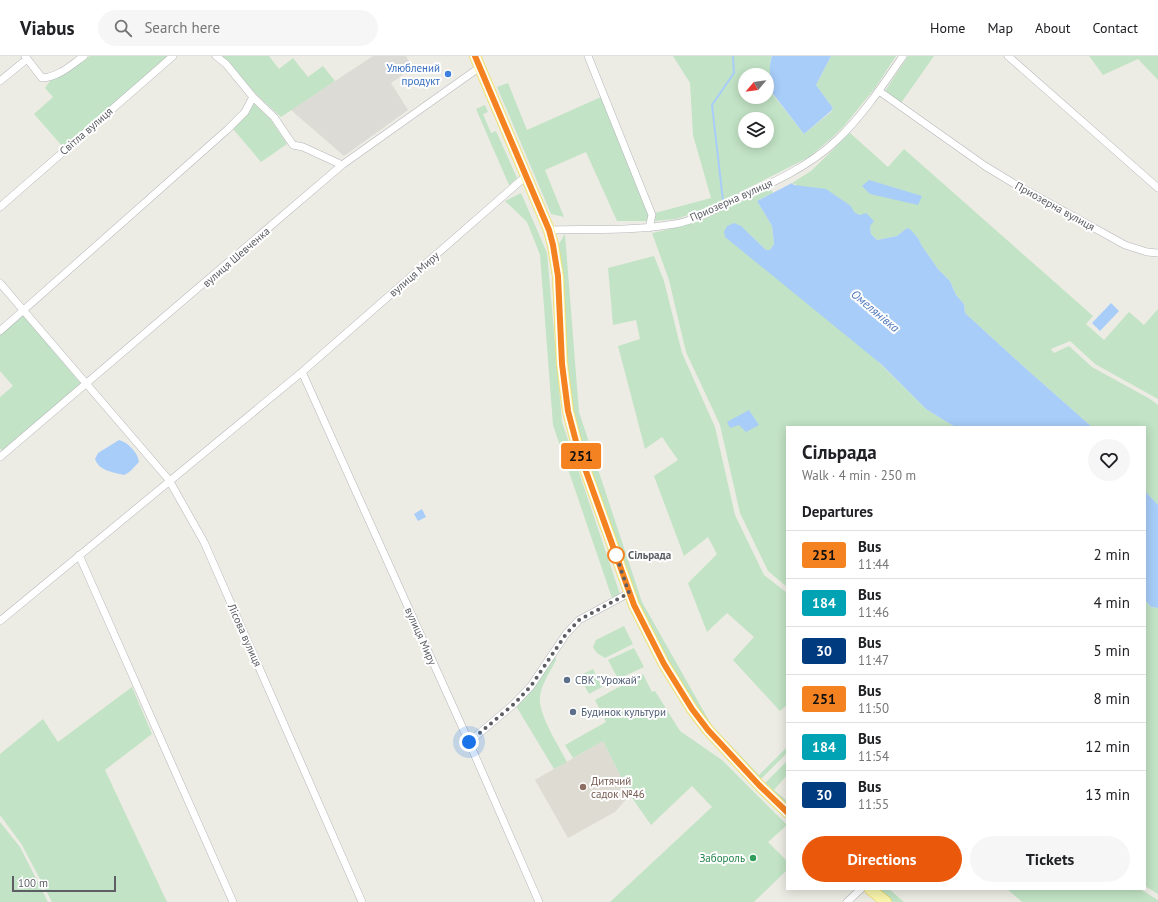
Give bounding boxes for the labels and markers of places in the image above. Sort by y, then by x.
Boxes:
place label: Улюблений продукт [387,61,441,88]
marker: Улюблений продукт [443,69,453,79]
marker: Сільрада [607,546,625,564]
place label: Сільрада [628,548,671,562]
place label: СВК "Урожай" [575,673,641,687]
marker: СВК "Урожай" [562,675,572,685]
place label: Будинок культури [581,705,666,719]
marker: Будинок культури [568,707,578,717]
place label: Дитячий садок №46 [591,774,645,801]
marker: Дитячий садок №46 [578,782,588,792]
place label: Забороль [699,851,745,865]
marker: Забороль [748,853,758,863]

